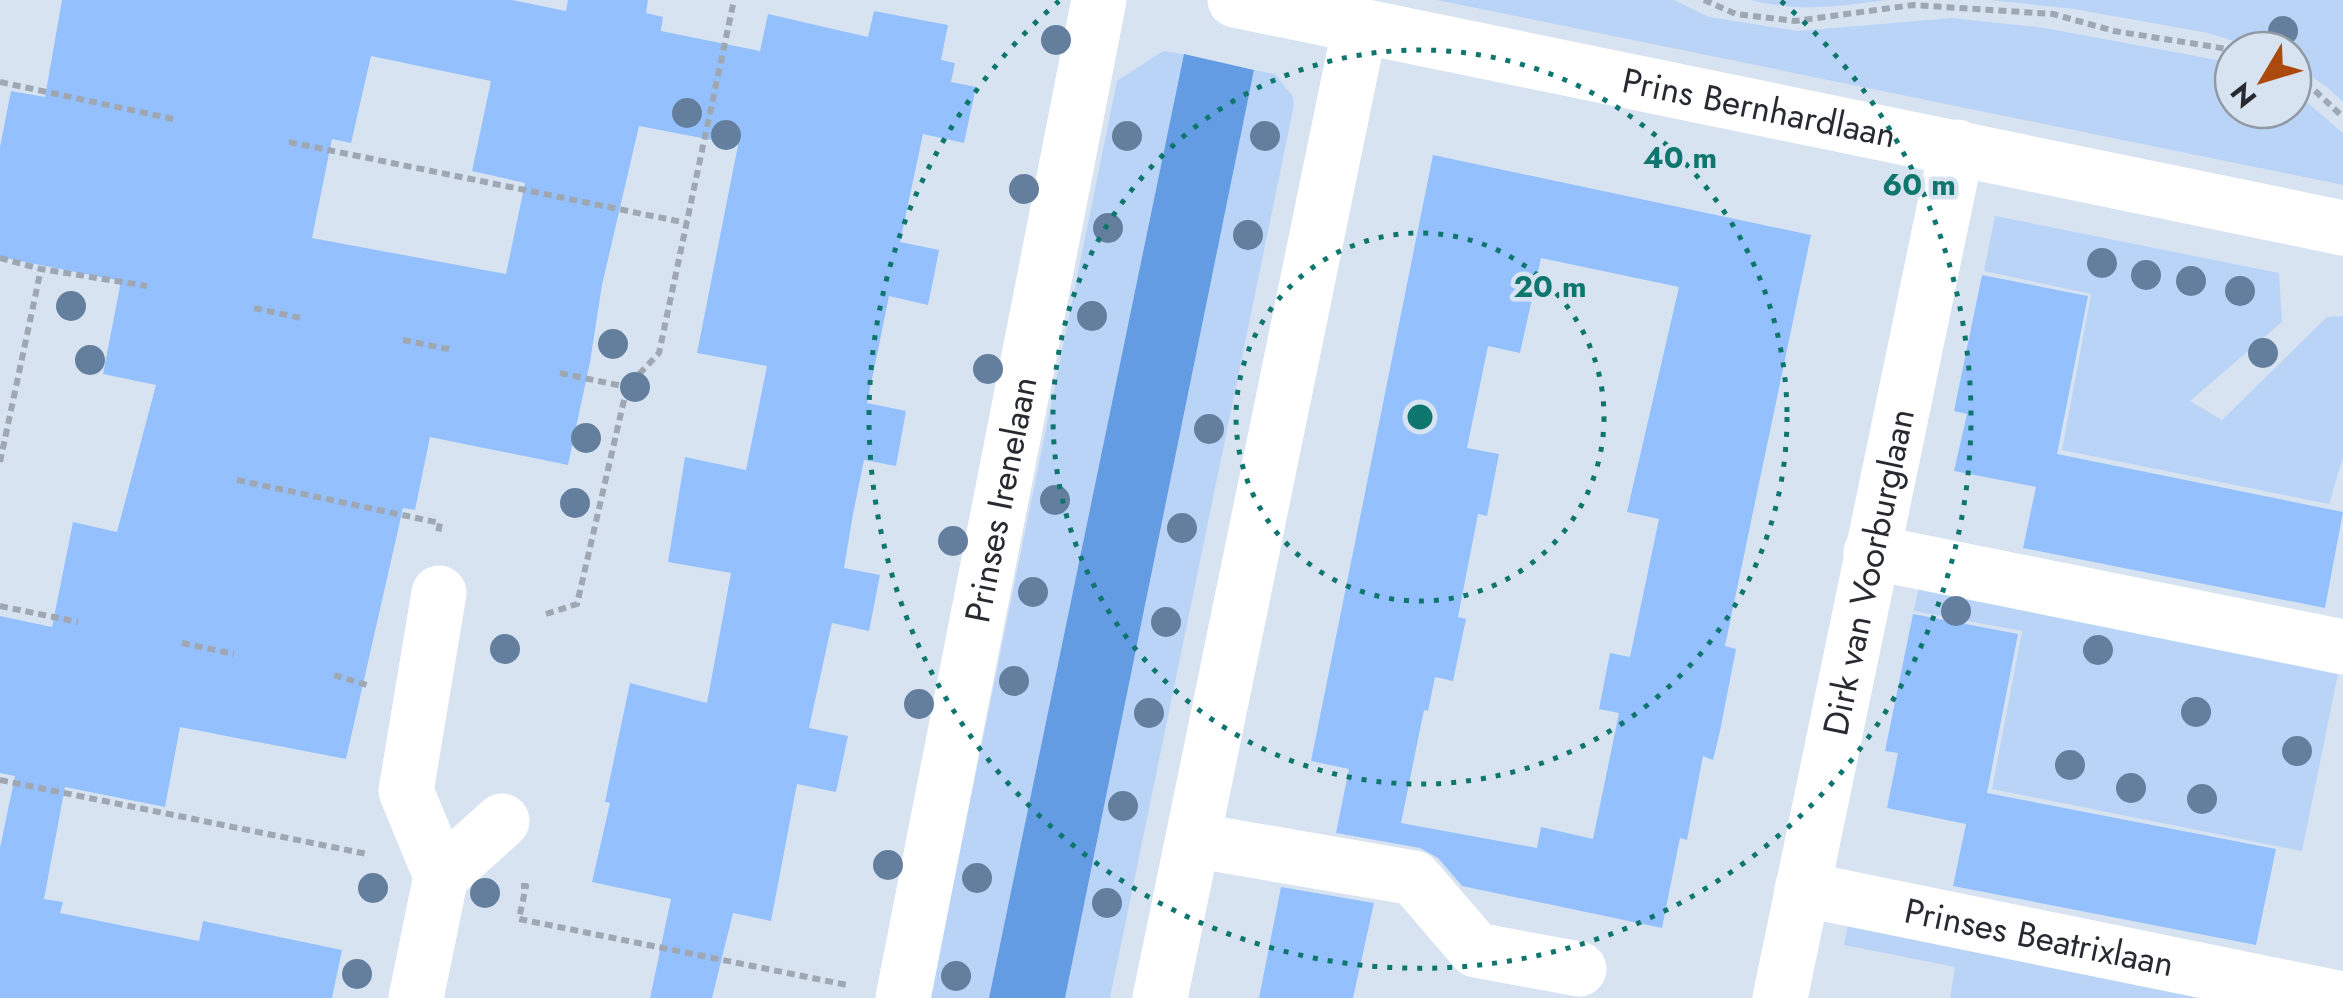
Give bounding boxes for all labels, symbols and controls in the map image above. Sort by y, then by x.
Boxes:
north arrow [2213,30,2313,130]
street label: Prins Bernhardlaan [1618,55,1900,160]
text: N [2221,74,2267,116]
text: 40 m [1643,136,1717,179]
text: 60 m [1882,163,1956,206]
text: 20 m [1513,265,1587,308]
street label: Prinses Irenelaan [952,372,1049,627]
centre of rings [1402,399,1438,435]
street label: Dirk van Voorburglaan [1810,404,1927,740]
street label: Prinses Beatrixlaan [1900,886,2178,989]

